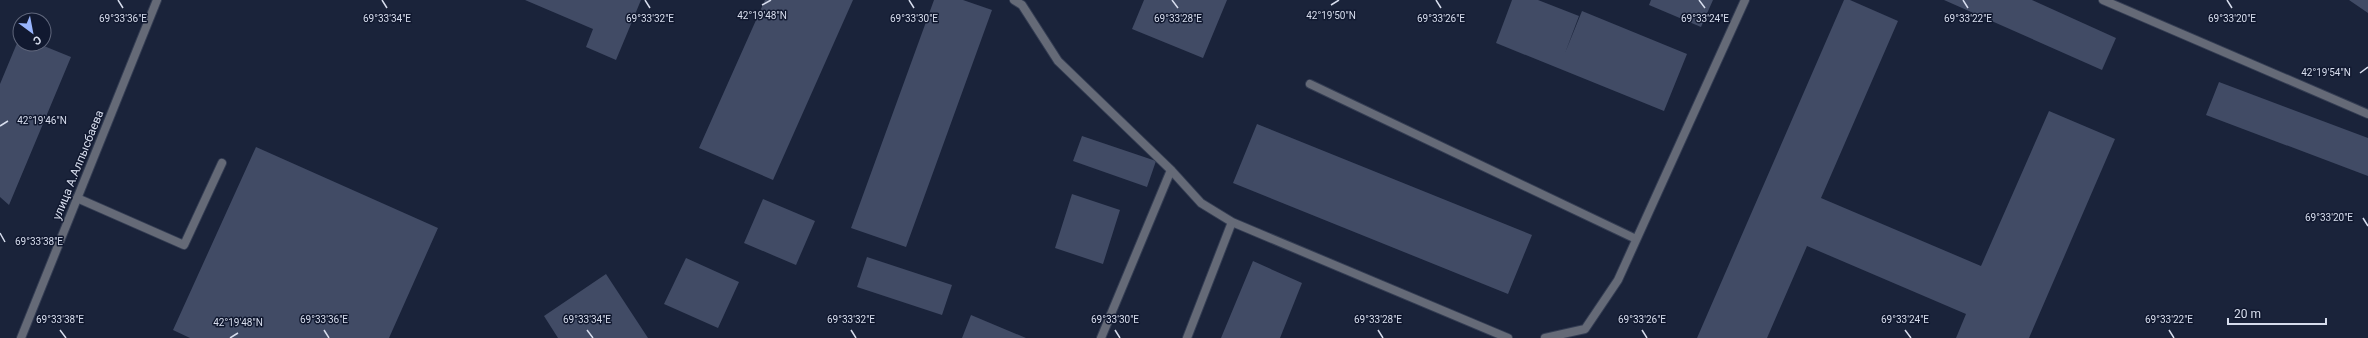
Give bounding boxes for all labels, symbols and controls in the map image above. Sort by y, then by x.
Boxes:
text: 42°19'48"N [737,10,787,21]
text: 42°19'50"N [1306,10,1356,21]
north arrow [12,12,52,52]
text: 69°33'36"E [99,13,147,24]
text: 69°33'34"E [363,13,411,24]
text: 69°33'32"E [626,13,674,24]
text: 69°33'30"E [890,13,938,24]
text: 69°33'28"E [1154,13,1202,24]
text: 69°33'26"E [1417,13,1465,24]
text: 69°33'24"E [1681,13,1729,24]
text: 69°33'22"E [1944,13,1992,24]
text: 69°33'20"E [2208,13,2256,24]
text: С [31,33,44,47]
text: 42°19'54"N [2301,67,2351,78]
street label: улица А.Алпысбаева [50,108,106,222]
text: 42°19'46"N [17,115,67,126]
text: 69°33'20"E [2305,212,2353,223]
text: 69°33'38"E [15,236,63,247]
scale bar [2228,300,2326,326]
text: 20 m [2234,307,2261,321]
text: 69°33'38"E [36,314,84,325]
text: 69°33'36"E [300,314,348,325]
text: 69°33'34"E [563,314,611,325]
text: 69°33'32"E [827,314,875,325]
text: 69°33'30"E [1091,314,1139,325]
text: 69°33'28"E [1354,314,1402,325]
text: 69°33'26"E [1618,314,1666,325]
text: 69°33'24"E [1881,314,1929,325]
text: 69°33'22"E [2145,314,2193,325]
text: 42°19'48"N [213,317,263,328]

